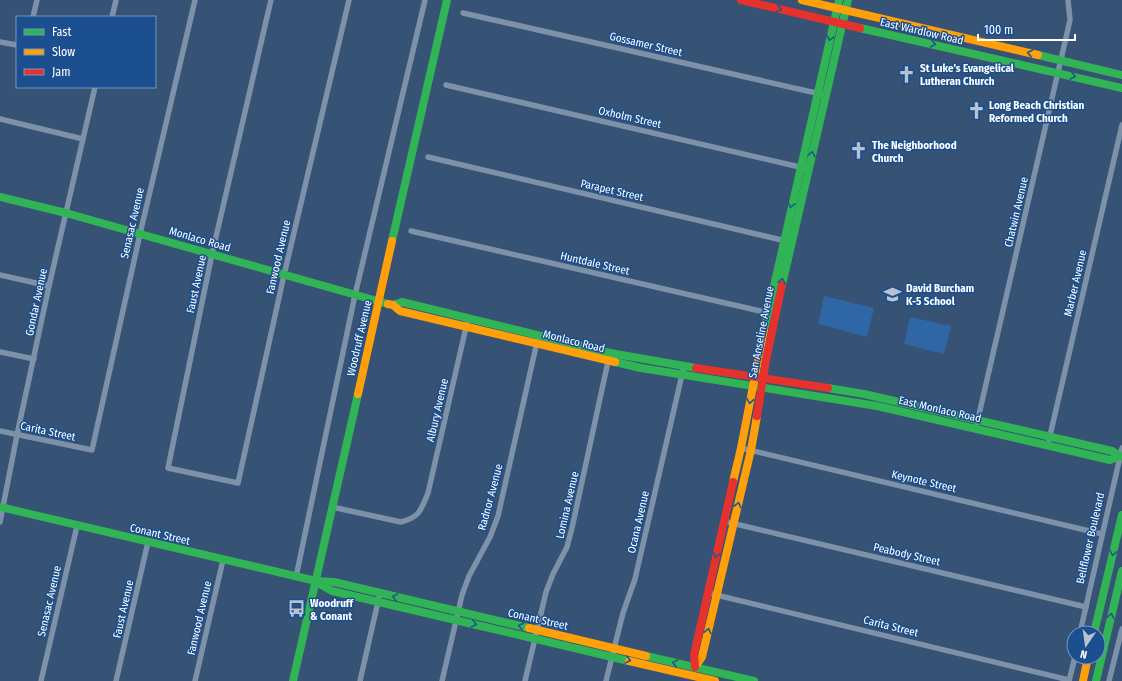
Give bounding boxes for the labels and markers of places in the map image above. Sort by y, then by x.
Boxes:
place label: St Luke's Evangelical Lutheran Church [920,62,1015,88]
church icon: St Luke's Evangelical Lutheran Church [897,64,917,84]
place label: Long Beach Christian Reformed Church [989,99,1085,125]
church icon: Long Beach Christian Reformed Church [966,101,986,121]
place label: The Neighborhood Church [872,139,957,165]
church icon: The Neighborhood Church [849,141,869,161]
place label: David Burcham K-5 School [906,282,974,308]
school or university icon: David Burcham K-5 School [883,284,903,304]
place label: Woodruff & Conant [310,597,354,623]
bus stop icon: Woodruff & Conant [287,599,307,619]

